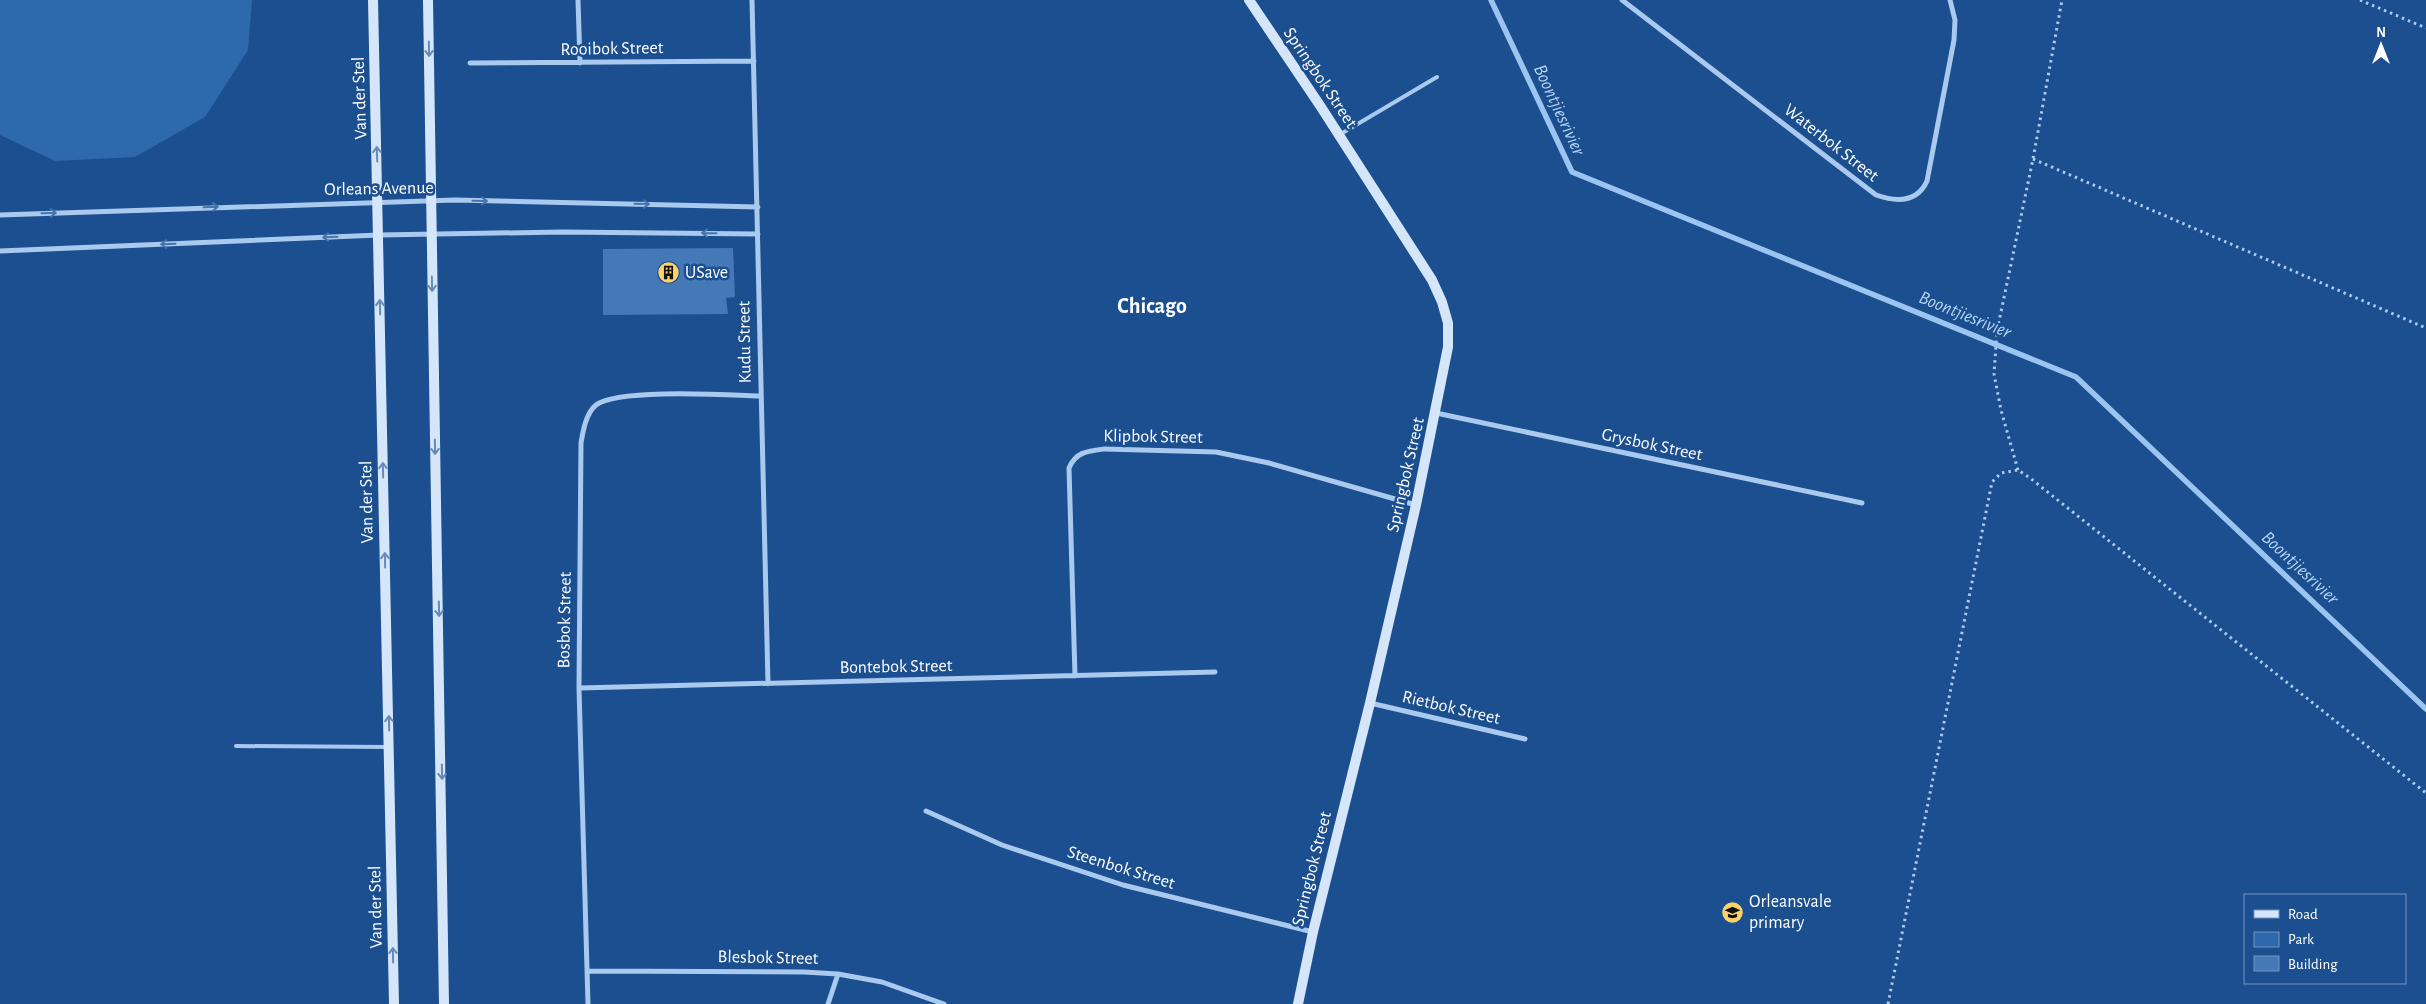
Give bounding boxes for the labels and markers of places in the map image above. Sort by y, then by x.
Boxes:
building icon: USave [657,261,681,285]
place label: USave [685,264,728,282]
place label: Orleansvale primary [1749,893,1831,932]
school or university icon: Orleansvale primary [1721,900,1745,924]

